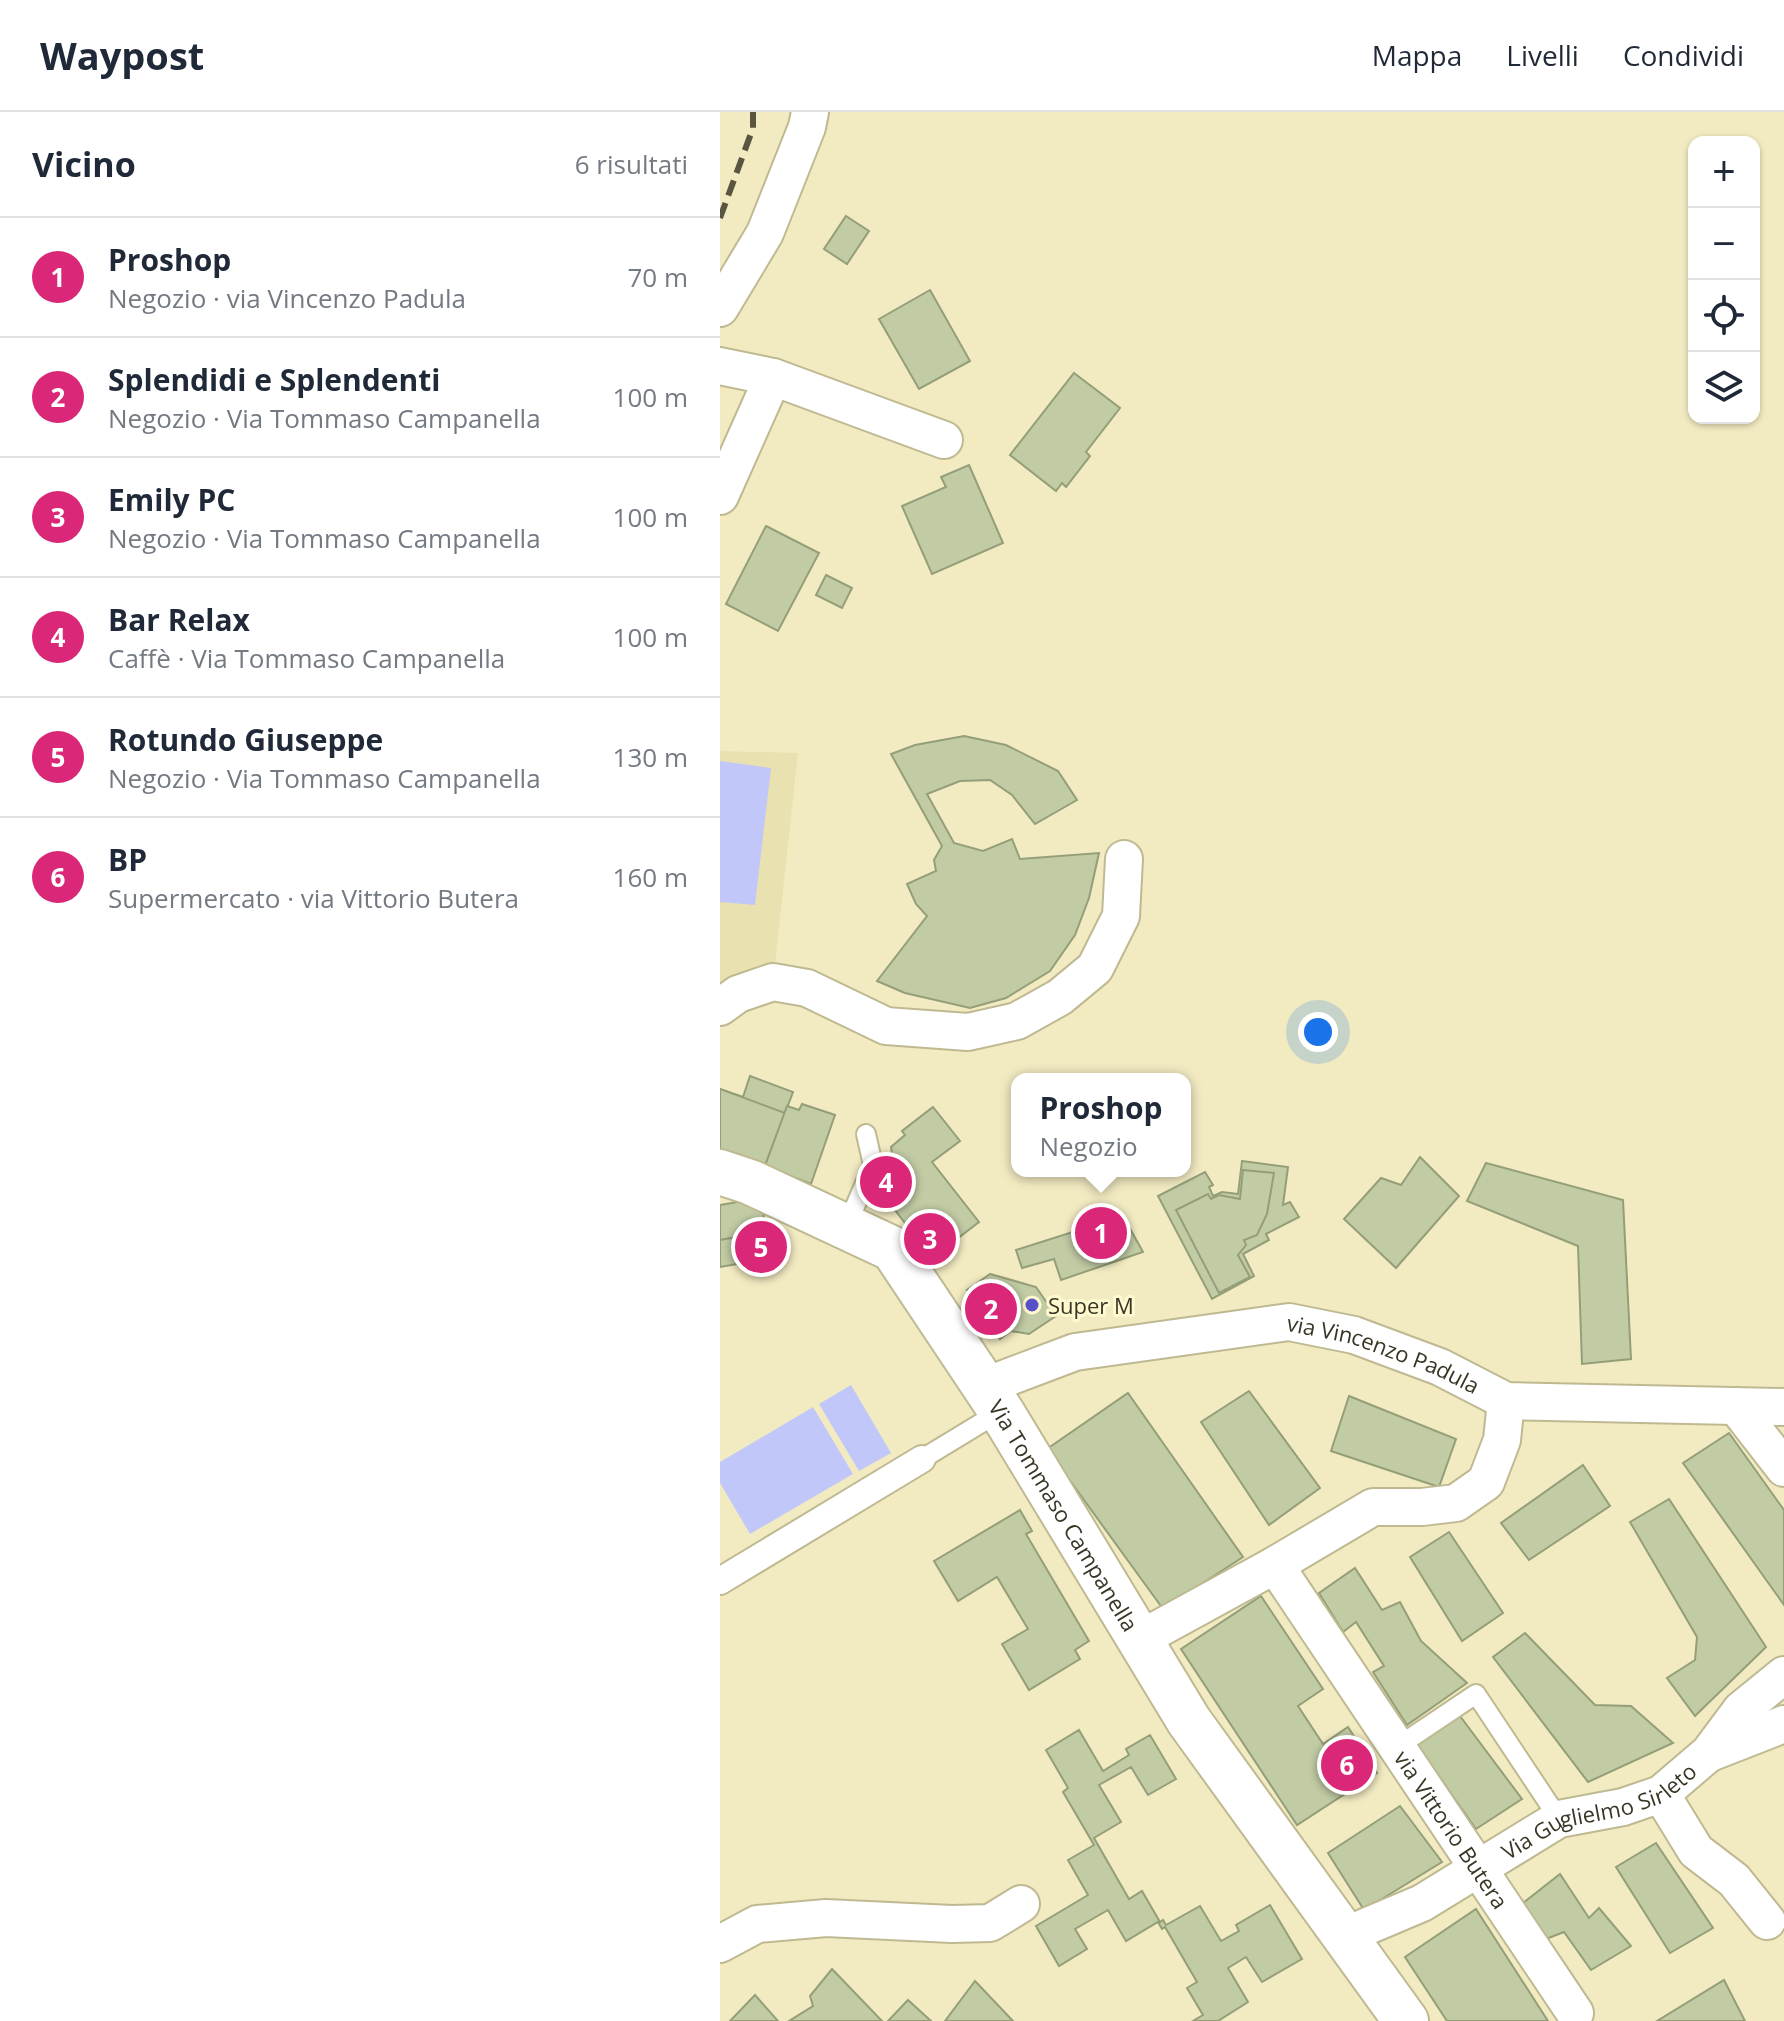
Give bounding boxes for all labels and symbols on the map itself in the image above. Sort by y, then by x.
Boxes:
your location [1298,1012,1338,1052]
pin: 4 [860,1152,912,1212]
pin: 1 [1075,1203,1127,1263]
pin: 3 [904,1209,956,1269]
pin: 5 [735,1217,787,1277]
pin: 2 [965,1279,1017,1339]
place label: Super M [1048,1290,1134,1320]
marker: Super M [1023,1296,1041,1314]
street label: via Vincenzo Padula [1284,1307,1485,1400]
street label: Via Tommaso Campanella [982,1393,1146,1637]
pin: 6 [1321,1735,1373,1795]
street label: via Vittorio Butera [1388,1744,1516,1914]
street label: Via Guglielmo Sirleto [1495,1756,1702,1866]

